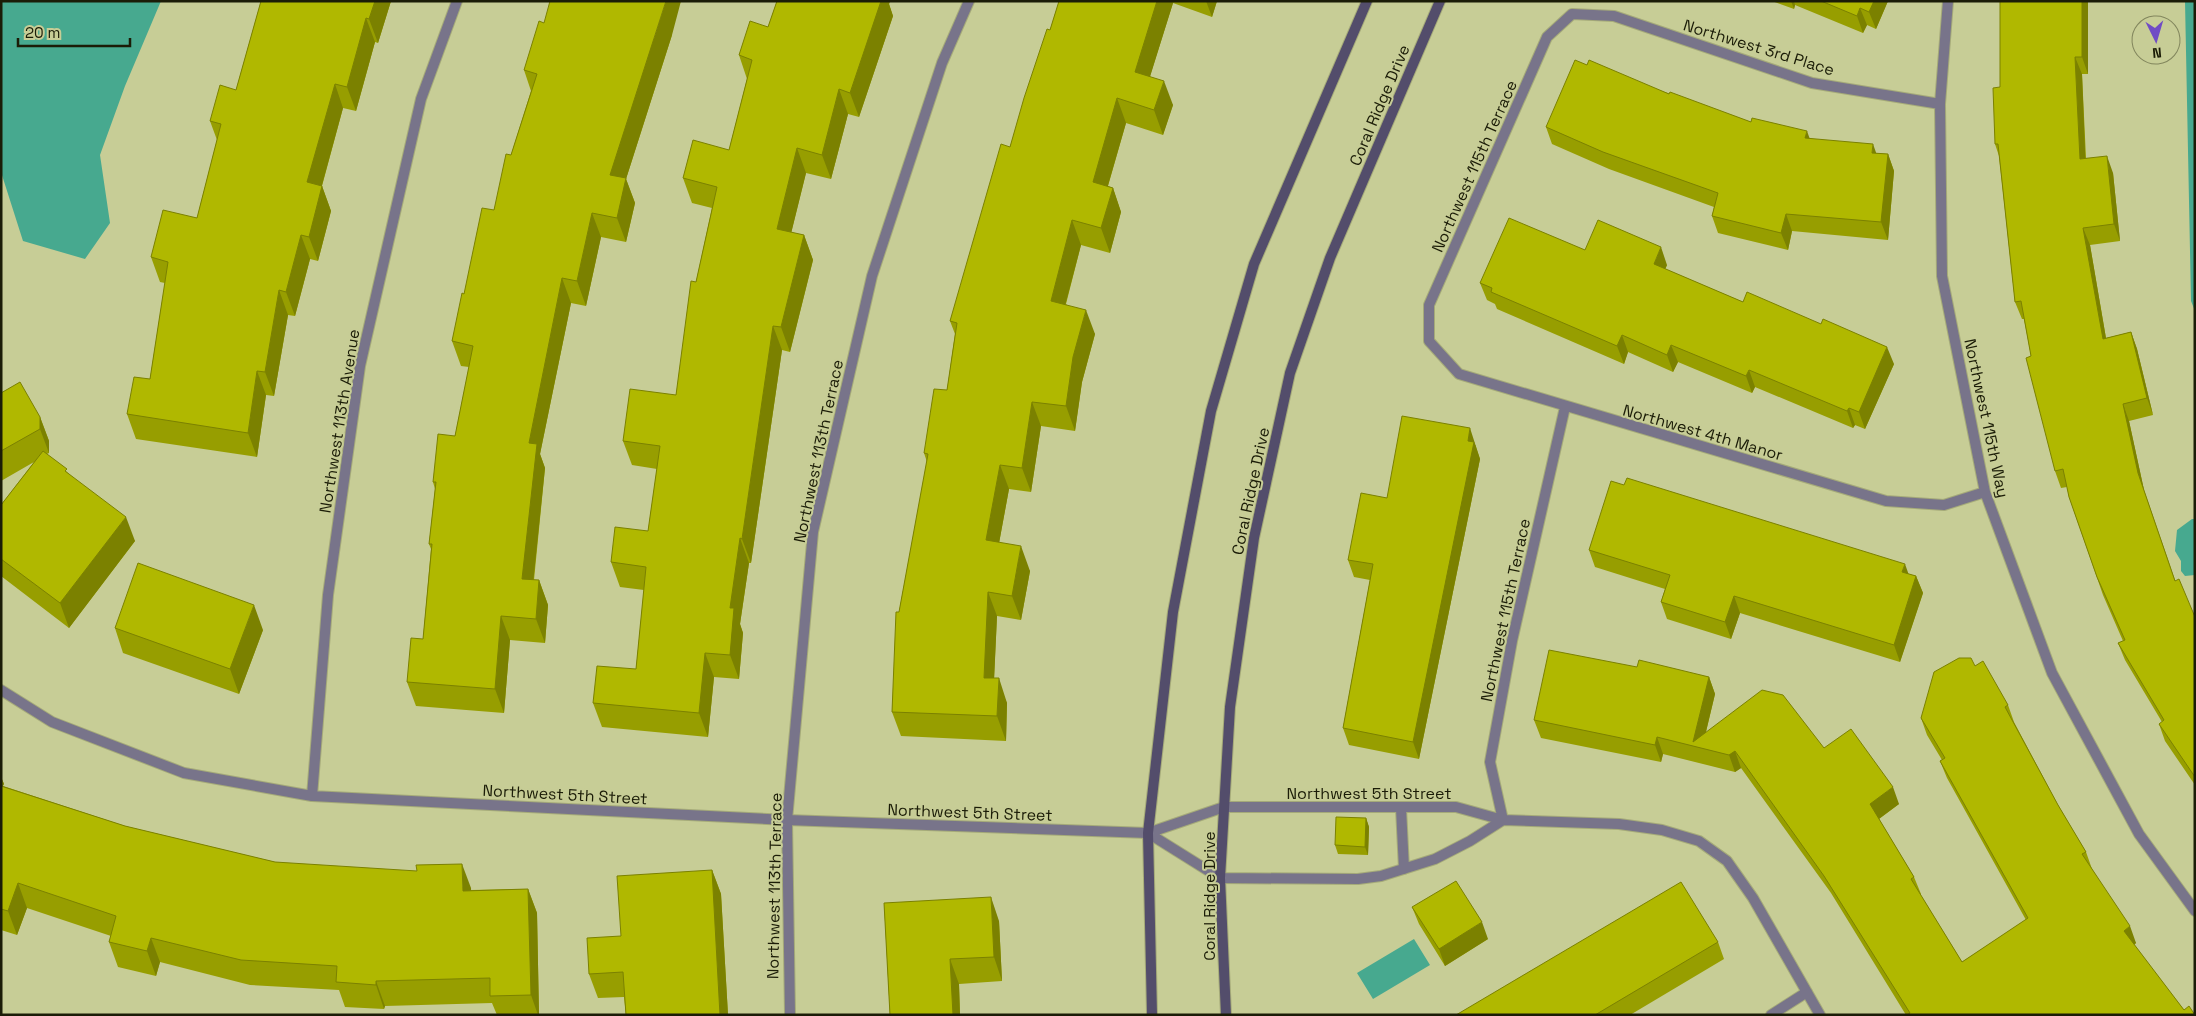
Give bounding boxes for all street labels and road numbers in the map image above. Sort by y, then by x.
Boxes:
street label: Northwest 3rd Place [1681,15,1837,80]
street label: Coral Ridge Drive [1344,41,1414,169]
street label: Northwest 115th Terrace [1427,77,1522,256]
street label: Northwest 113th Avenue [315,328,364,515]
street label: Northwest 115th Way [1959,337,2014,500]
street label: Northwest 113th Terrace [789,358,848,544]
street label: Northwest 4th Manor [1620,400,1785,465]
street label: Coral Ridge Drive [1227,426,1274,557]
street label: Northwest 115th Terrace [1476,517,1535,703]
street label: Northwest 5th Street [482,780,648,809]
street label: Northwest 5th Street [1286,783,1452,804]
street label: Northwest 113th Terrace [762,793,787,979]
street label: Northwest 5th Street [887,799,1053,826]
street label: Coral Ridge Drive [1199,831,1220,961]

